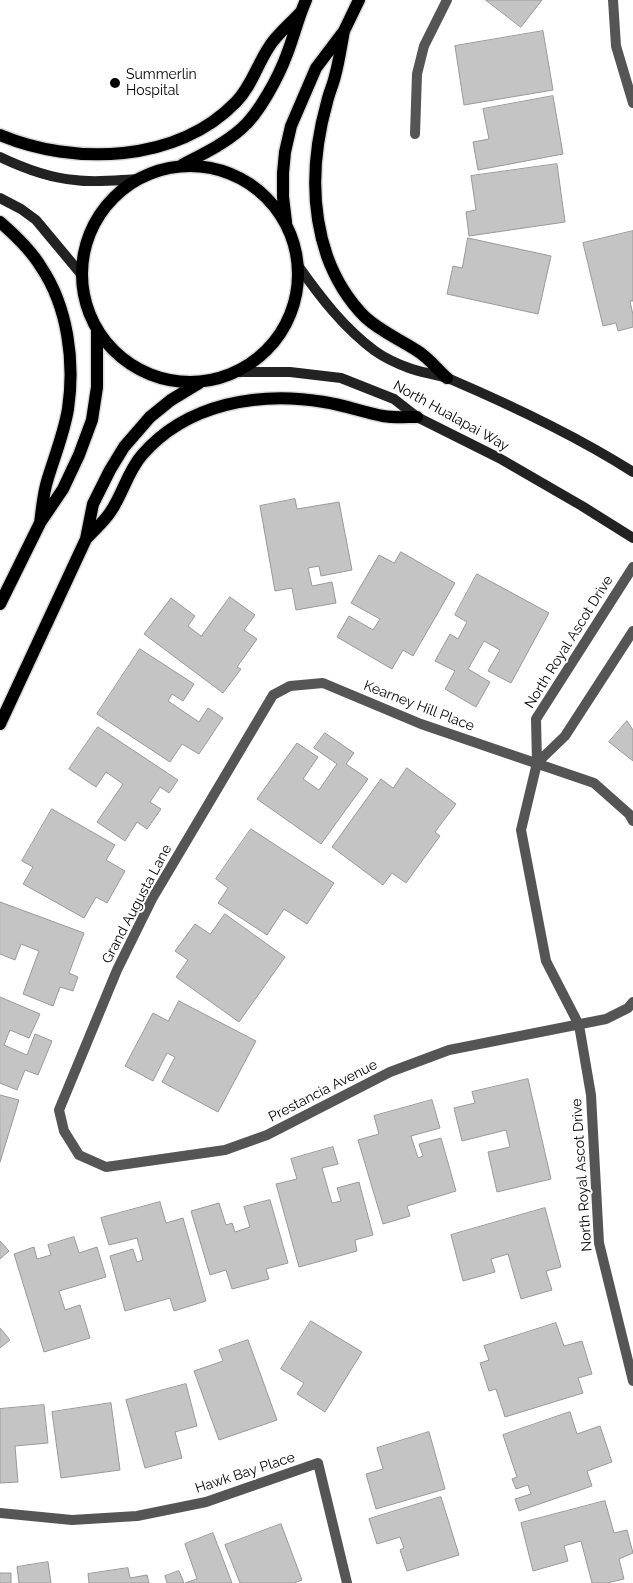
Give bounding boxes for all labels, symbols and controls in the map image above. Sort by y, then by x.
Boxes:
place label: Summerlin Hospital [126,67,197,100]
marker: Summerlin Hospital [108,76,122,90]
street label: North Hualapai Way [390,377,512,455]
street label: North Royal Ascot Drive [521,573,617,711]
street label: Kearney Hill Place [361,677,477,735]
street label: Grand Augusta Lane [99,842,175,966]
street label: Prestancia Avenue [266,1056,380,1126]
street label: North Royal Ascot Drive [568,1098,596,1252]
street label: Hawk Bay Place [193,1449,297,1497]

